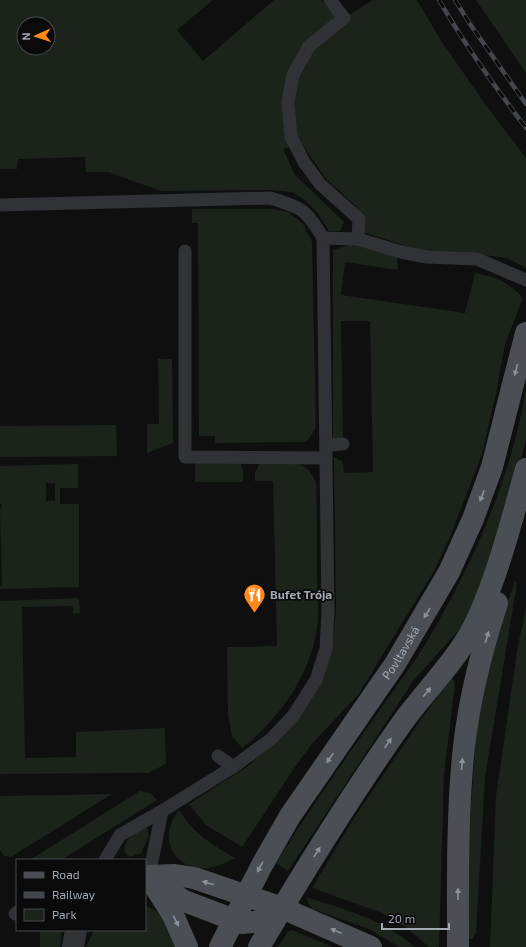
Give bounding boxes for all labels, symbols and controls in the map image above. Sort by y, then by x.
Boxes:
north arrow [16,16,56,56]
text: N [19,32,32,41]
one-way arrow [512,364,518,376]
one-way arrow [479,490,485,502]
restaurant icon: Bufet Trója [242,582,268,615]
place label: Bufet Trója [270,587,332,602]
one-way arrow [423,607,430,619]
street label: Povltavská [379,623,422,682]
one-way arrow [484,630,490,642]
one-way arrow [423,686,431,697]
one-way arrow [384,738,392,749]
one-way arrow [326,752,334,763]
one-way arrow [459,758,466,770]
one-way arrow [313,846,320,858]
legend [16,859,146,931]
one-way arrow [257,861,264,873]
text: Road [52,867,80,881]
one-way arrow [202,880,214,886]
text: Railway [52,887,96,901]
one-way arrow [455,887,461,900]
scale bar [382,905,449,931]
text: Park [52,907,77,921]
text: 20 m [388,911,415,925]
one-way arrow [173,915,179,927]
one-way arrow [329,928,341,934]

